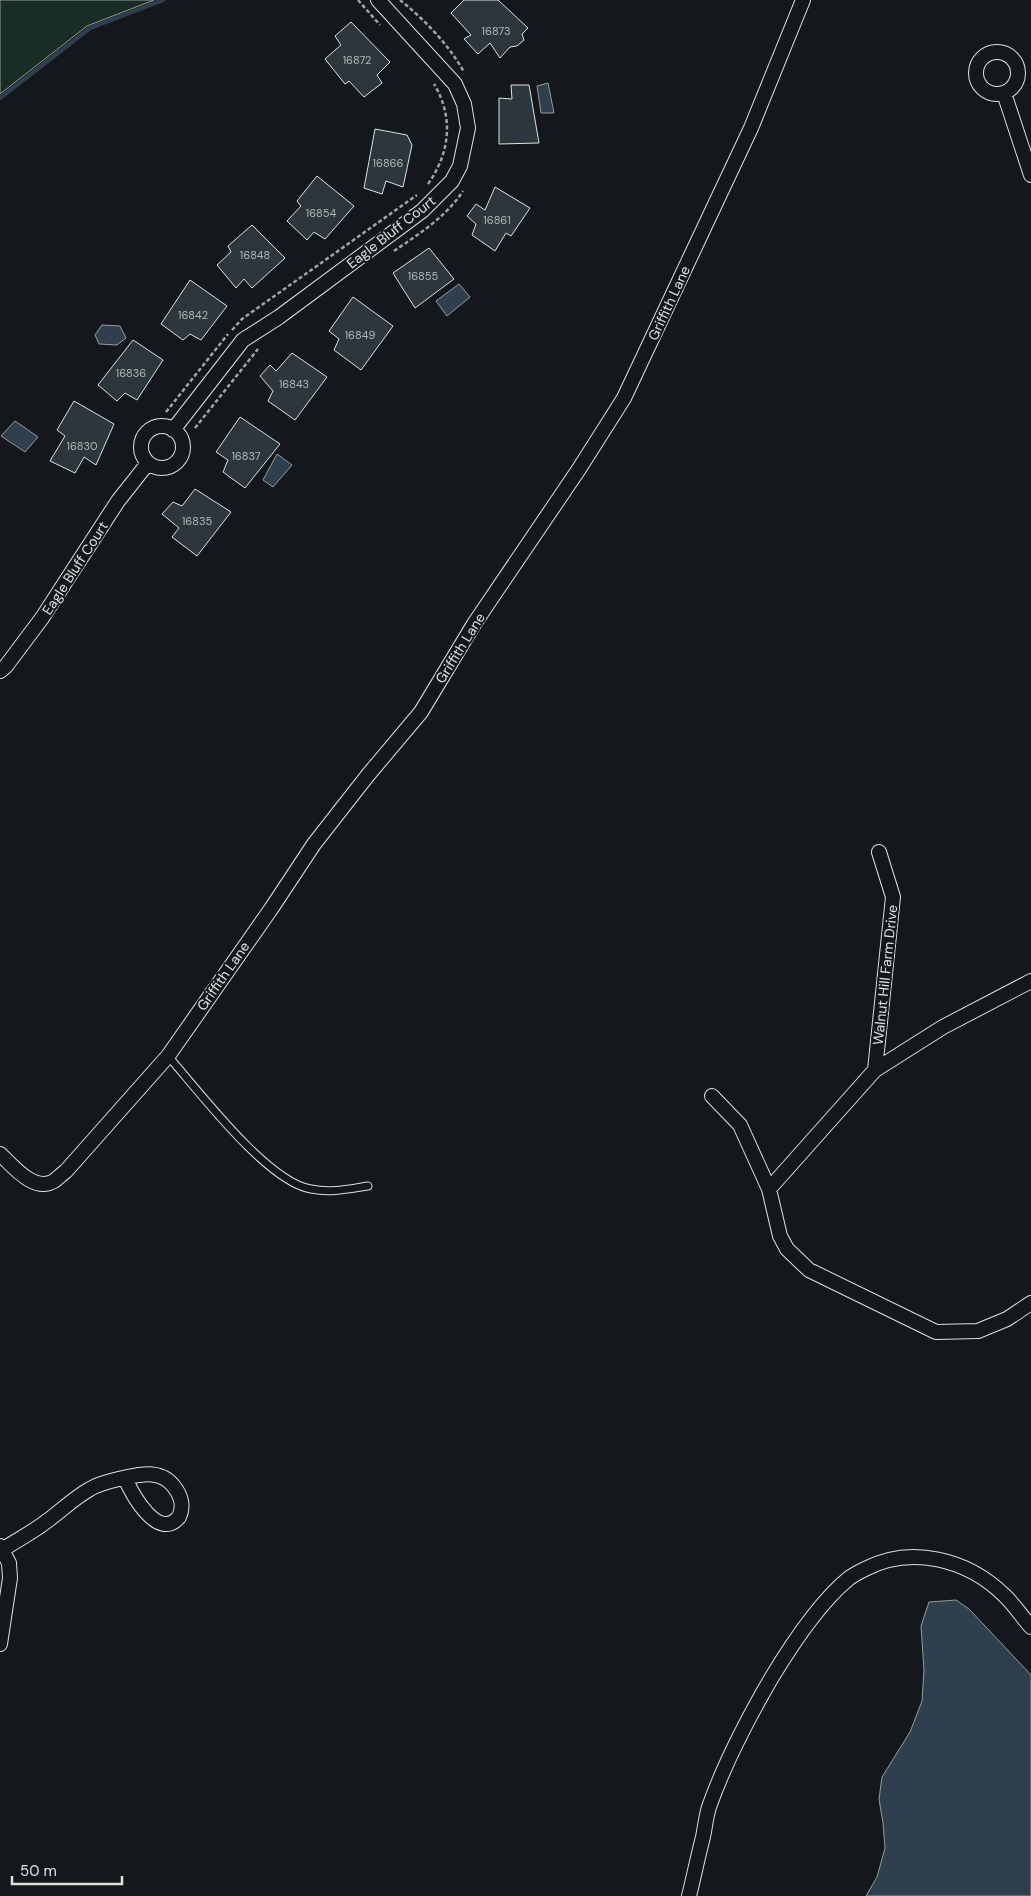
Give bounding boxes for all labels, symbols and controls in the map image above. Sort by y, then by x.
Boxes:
house number: 16873 [482,24,510,38]
house number: 16872 [343,53,371,67]
house number: 16866 [373,156,404,170]
street label: Eagle Bluff Court [343,192,439,272]
house number: 16854 [306,206,337,220]
house number: 16861 [483,213,511,227]
house number: 16848 [240,248,270,262]
street label: Griffith Lane [644,263,694,343]
house number: 16855 [408,269,439,283]
house number: 16842 [178,308,208,322]
house number: 16849 [345,328,375,342]
house number: 16836 [116,366,146,380]
house number: 16843 [279,377,309,391]
house number: 16830 [66,439,98,453]
house number: 16837 [231,449,261,463]
house number: 16835 [182,514,212,528]
street label: Eagle Bluff Court [38,518,112,618]
street label: Griffith Lane [431,609,489,687]
street label: Walnut Hill Farm Drive [869,904,901,1046]
street label: Griffith Lane [193,938,253,1014]
scale bar [12,1854,122,1886]
text: 50 m [20,1861,57,1881]

